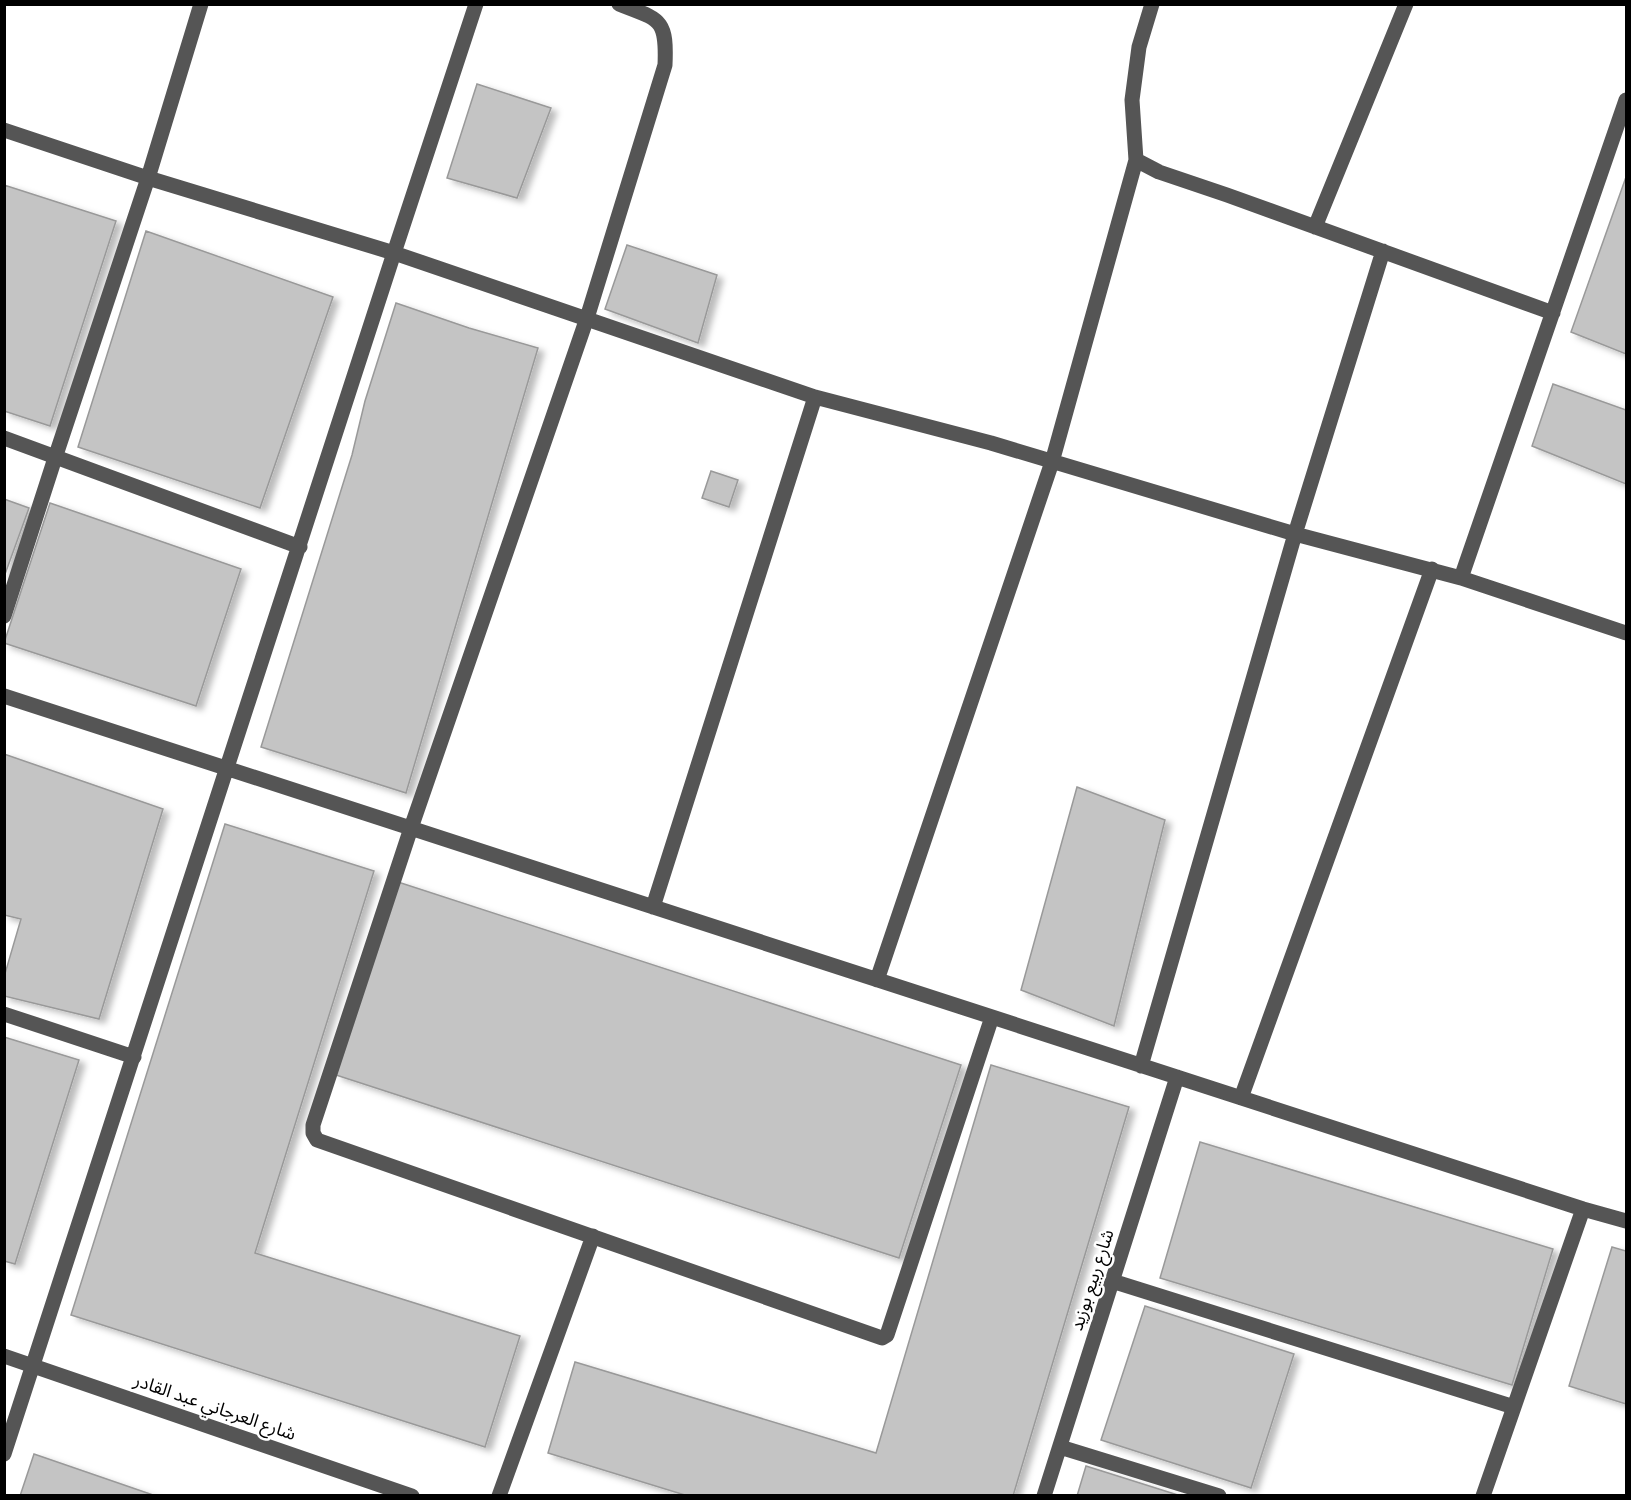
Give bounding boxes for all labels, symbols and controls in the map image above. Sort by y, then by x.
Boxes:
street label: شارع ربيع بوزيد [1065,1227,1122,1334]
street label: شارع العرجاني عبد القادر [129,1369,299,1448]

